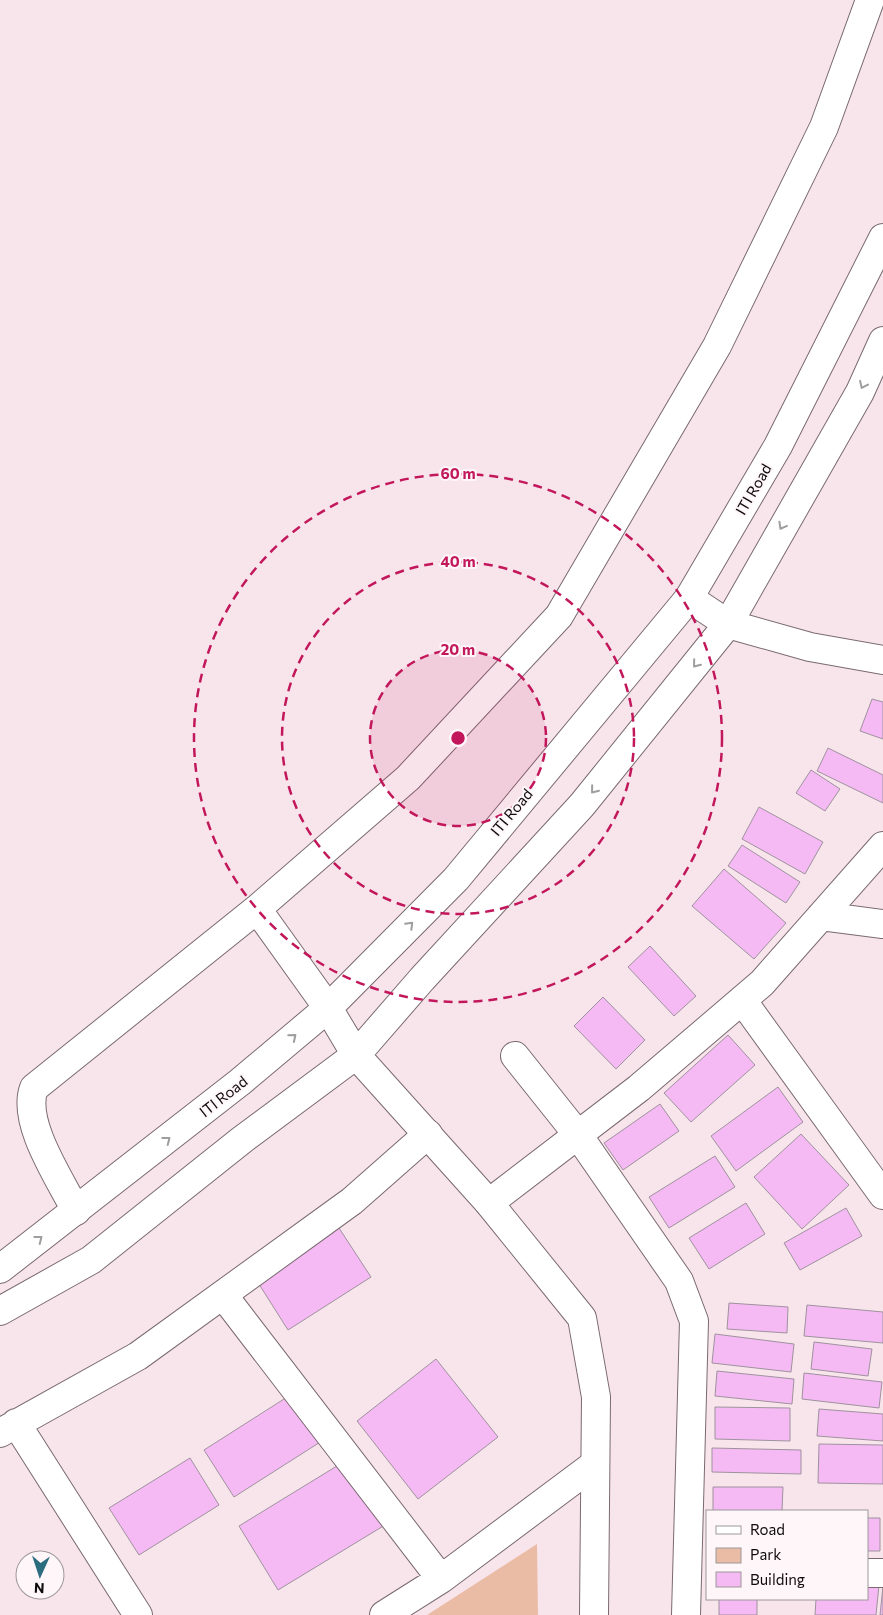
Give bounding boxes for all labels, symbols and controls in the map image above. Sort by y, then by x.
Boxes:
one-way arrow [858,380,869,389]
street label: ITI Road [731,460,775,518]
text: 60 m [440,464,476,482]
one-way arrow [779,521,789,530]
text: 40 m [440,552,476,570]
text: 20 m [441,640,475,658]
one-way arrow [693,658,702,667]
centre of rings [449,729,467,747]
one-way arrow [592,784,600,793]
street label: ITI Road [486,785,536,839]
one-way arrow [404,922,413,931]
one-way arrow [287,1035,296,1043]
street label: ITI Road [195,1072,251,1120]
one-way arrow [161,1137,170,1145]
one-way arrow [33,1236,42,1245]
legend [706,1510,868,1600]
text: Road [750,1520,785,1538]
text: Park [750,1545,781,1563]
north arrow [15,1550,65,1600]
text: Building [750,1570,805,1588]
text: N [34,1580,45,1597]

